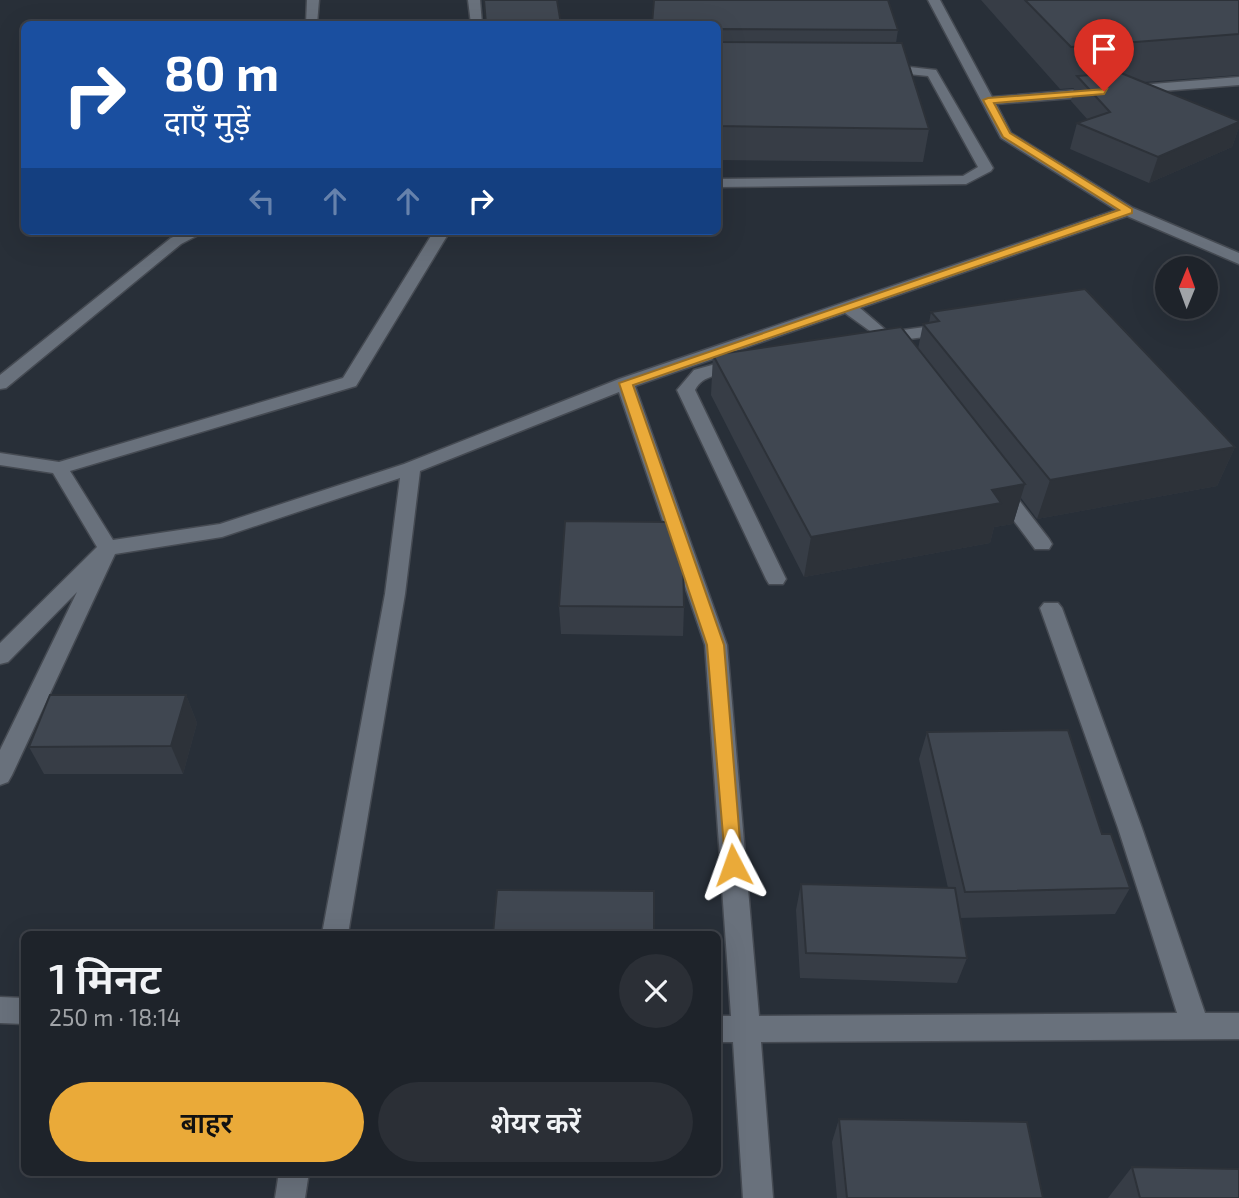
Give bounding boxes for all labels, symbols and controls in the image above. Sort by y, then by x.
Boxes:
pin [1074,19,1134,91]
icon: arrive [1085,30,1123,68]
text: 80 m [164,42,279,101]
icon: right [49,49,140,140]
text: दाएँ मुड़ें [164,102,250,140]
icon: left [243,182,281,220]
icon: ahead [316,182,354,220]
icon: ahead [389,182,427,220]
icon: right [462,182,500,220]
north arrow [1155,256,1218,318]
map controls [1155,256,1218,319]
position arrow [696,828,770,902]
text: 1 मिनट [49,952,161,1002]
button: close [619,954,693,1028]
text: 250 m · 18:14 [49,1003,181,1031]
button: बाहर [49,1082,364,1162]
button: शेयर करें [378,1082,693,1162]

